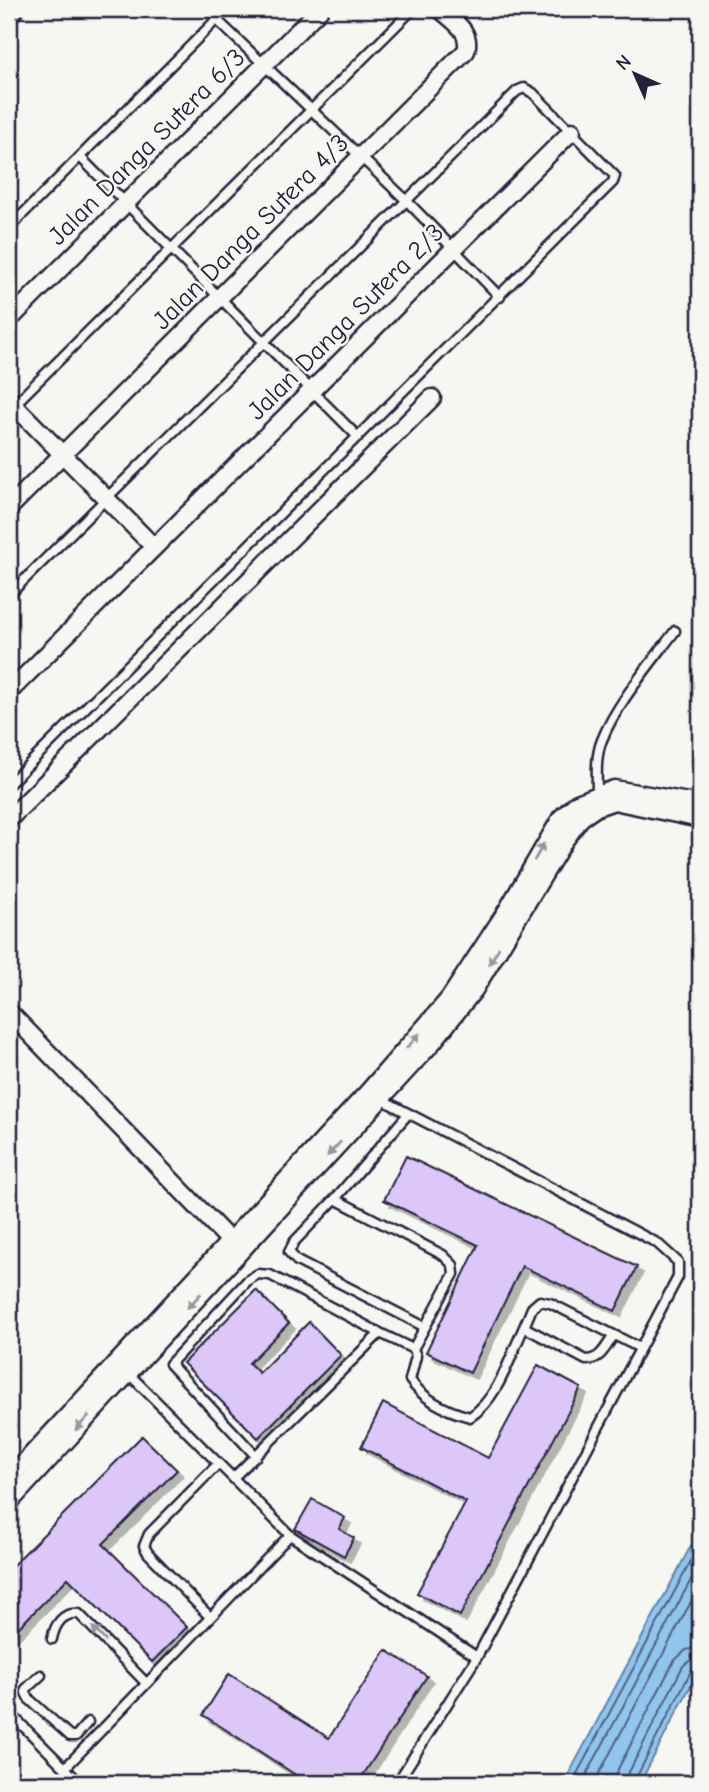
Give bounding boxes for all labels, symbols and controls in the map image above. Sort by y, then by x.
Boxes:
north arrow [600,38,670,108]
street label: Jalan Danga Sutera 6/3 [43,43,251,251]
text: N [612,51,636,75]
street label: Jalan Danga Sutera 4/3 [147,128,355,336]
street label: Jalan Danga Sutera 2/3 [242,218,450,426]
one-way arrow [533,843,545,862]
one-way arrow [488,947,500,966]
one-way arrow [405,1032,420,1049]
one-way arrow [326,1140,342,1158]
one-way arrow [186,1292,202,1310]
one-way arrow [74,1414,90,1432]
one-way arrow [90,1626,107,1643]

